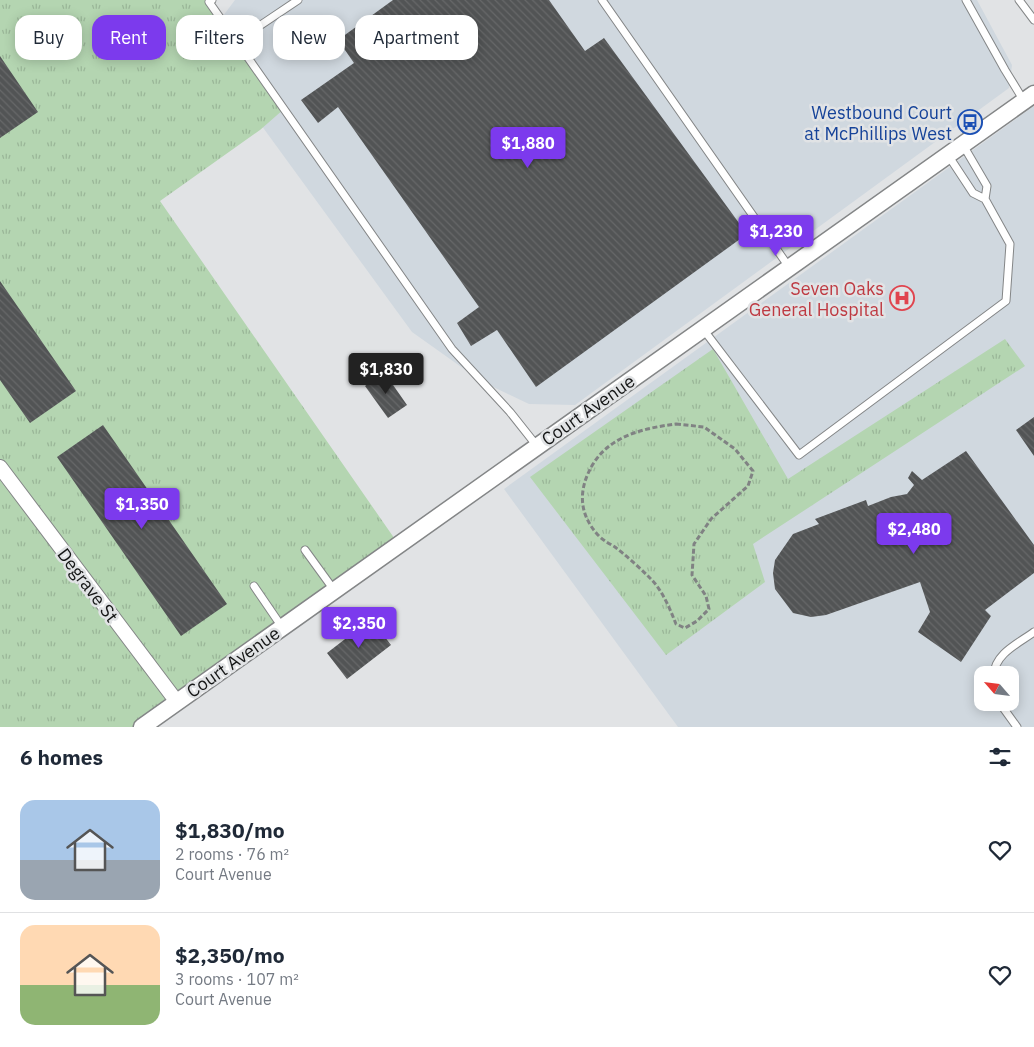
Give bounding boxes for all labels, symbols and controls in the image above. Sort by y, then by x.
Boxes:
chip: Buy [15,15,82,60]
chip: Rent [92,15,166,60]
chip: Filters [176,15,263,60]
chip: New [273,15,345,60]
chip: Apartment [355,15,478,60]
place label: Westbound Court at McPhillips West [804,101,952,145]
bus stop icon: Westbound Court at McPhillips West [957,109,983,135]
pin: $1,880 [487,126,569,169]
text: $1,880 [502,133,554,153]
pin: $1,230 [735,214,817,257]
text: $1,230 [750,221,802,241]
place label: Seven Oaks General Hospital [749,277,884,321]
hospital icon: Seven Oaks General Hospital [889,285,915,311]
pin: $1,830 [345,352,427,395]
text: $1,830 [360,359,412,379]
street label: Court Avenue [537,369,639,451]
pin: $1,350 [101,488,183,530]
text: $1,350 [116,494,168,514]
pin: $2,480 [873,512,955,555]
text: $2,480 [888,519,940,539]
street label: Degrave St [53,543,123,627]
pin: $2,350 [318,606,400,649]
text: $2,350 [333,613,385,633]
street label: Court Avenue [182,621,284,703]
north arrow [974,666,1019,711]
map controls [974,666,1019,711]
text: 6 homes [20,743,103,771]
icon: filters [986,743,1014,771]
text: $1,830/mo [175,816,285,844]
icon: home [60,820,120,880]
icon: heart [986,836,1014,864]
text: 2 rooms · 76 m² [175,844,289,864]
text: Court Avenue [175,864,272,884]
text: $2,350/mo [175,941,285,969]
icon: home [60,945,120,1005]
icon: heart [986,961,1014,989]
text: 3 rooms · 107 m² [175,969,299,989]
text: Court Avenue [175,989,272,1009]

